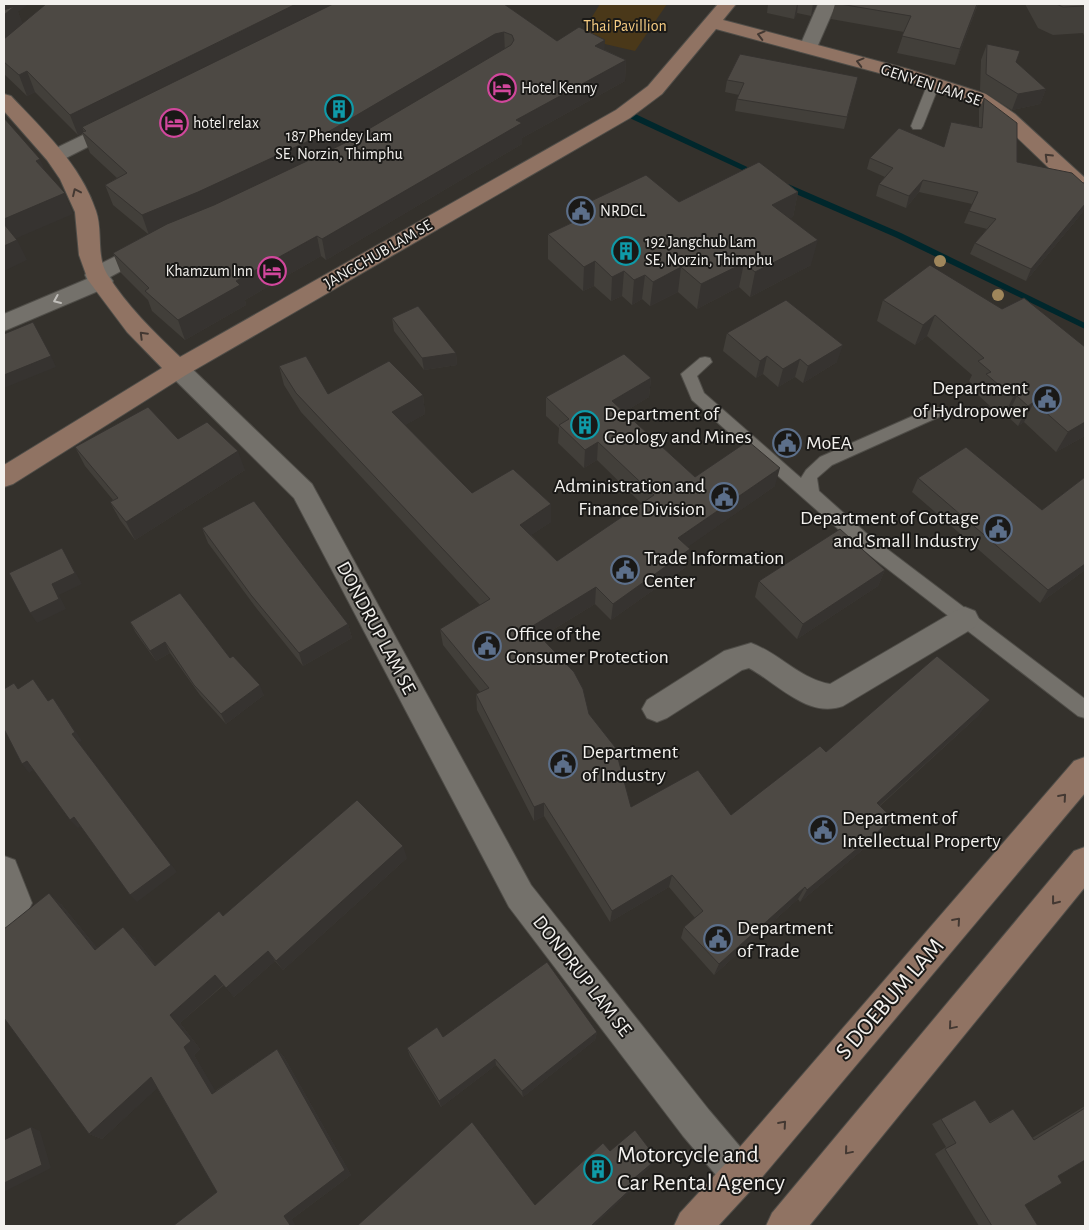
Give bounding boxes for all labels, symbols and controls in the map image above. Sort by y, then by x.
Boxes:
park label: Thai Pavillion [583,18,667,34]
one-way arrow [757,31,765,41]
one-way arrow [856,57,865,68]
street label: GENYEN LAM SE [879,61,983,109]
hotel icon: Hotel Kenny [487,73,517,103]
place label: Hotel Kenny [521,80,597,97]
building icon: 187 Phendey Lam SE, Norzin, Thimphu [324,94,354,124]
hotel icon: hotel relax [159,108,189,138]
place label: hotel relax [193,115,259,131]
place label: 187 Phendey Lam SE, Norzin, Thimphu [275,128,403,162]
one-way arrow [1045,154,1054,163]
one-way arrow [72,188,83,197]
public building icon: NRDCL [566,196,596,226]
place label: NRDCL [600,203,645,219]
street label: JANGCHUB LAM SE [321,217,435,291]
place label: 192 Jangchub Lam SE, Norzin, Thimphu [645,234,772,268]
building icon: 192 Jangchub Lam SE, Norzin, Thimphu [611,236,641,266]
hotel icon: Khamzum Inn [257,256,287,286]
place label: Khamzum Inn [165,263,253,279]
one-way arrow [53,294,62,305]
one-way arrow [140,331,149,340]
place label: Department of Hydropower [913,378,1029,421]
public building icon: Department of Hydropower [1032,384,1062,414]
place label: Department of Geology and Mines [604,404,752,447]
building icon: Department of Geology and Mines [570,410,600,440]
public building icon: MoEA [772,428,802,458]
place label: MoEA [806,433,852,453]
place label: Administration and Finance Division [554,476,705,519]
public building icon: Administration and Finance Division [709,482,739,512]
place label: Department of Cottage and Small Industry [800,508,979,551]
public building icon: Department of Cottage and Small Industry [983,514,1013,544]
place label: Trade Information Center [644,548,784,591]
public building icon: Trade Information Center [610,555,640,585]
street label: DONDRUP LAM SE [333,558,420,698]
place label: Office of the Consumer Protection [506,624,669,667]
public building icon: Office of the Consumer Protection [472,631,502,661]
place label: Department of Industry [582,742,679,785]
public building icon: Department of Industry [548,749,578,779]
one-way arrow [1057,794,1066,803]
place label: Department of Intellectual Property [842,808,1001,851]
public building icon: Department of Intellectual Property [808,815,838,845]
one-way arrow [1053,895,1061,904]
street label: DONDRUP LAM SE [529,912,635,1040]
one-way arrow [951,917,960,926]
place label: Department of Trade [737,918,834,961]
public building icon: Department of Trade [703,924,733,954]
street label: S DOEBUM LAM [831,934,949,1064]
one-way arrow [949,1020,957,1029]
one-way arrow [777,1121,786,1130]
place label: Motorcycle and Car Rental Agency [617,1143,785,1195]
one-way arrow [845,1145,853,1154]
building icon: Motorcycle and Car Rental Agency [583,1154,613,1184]

